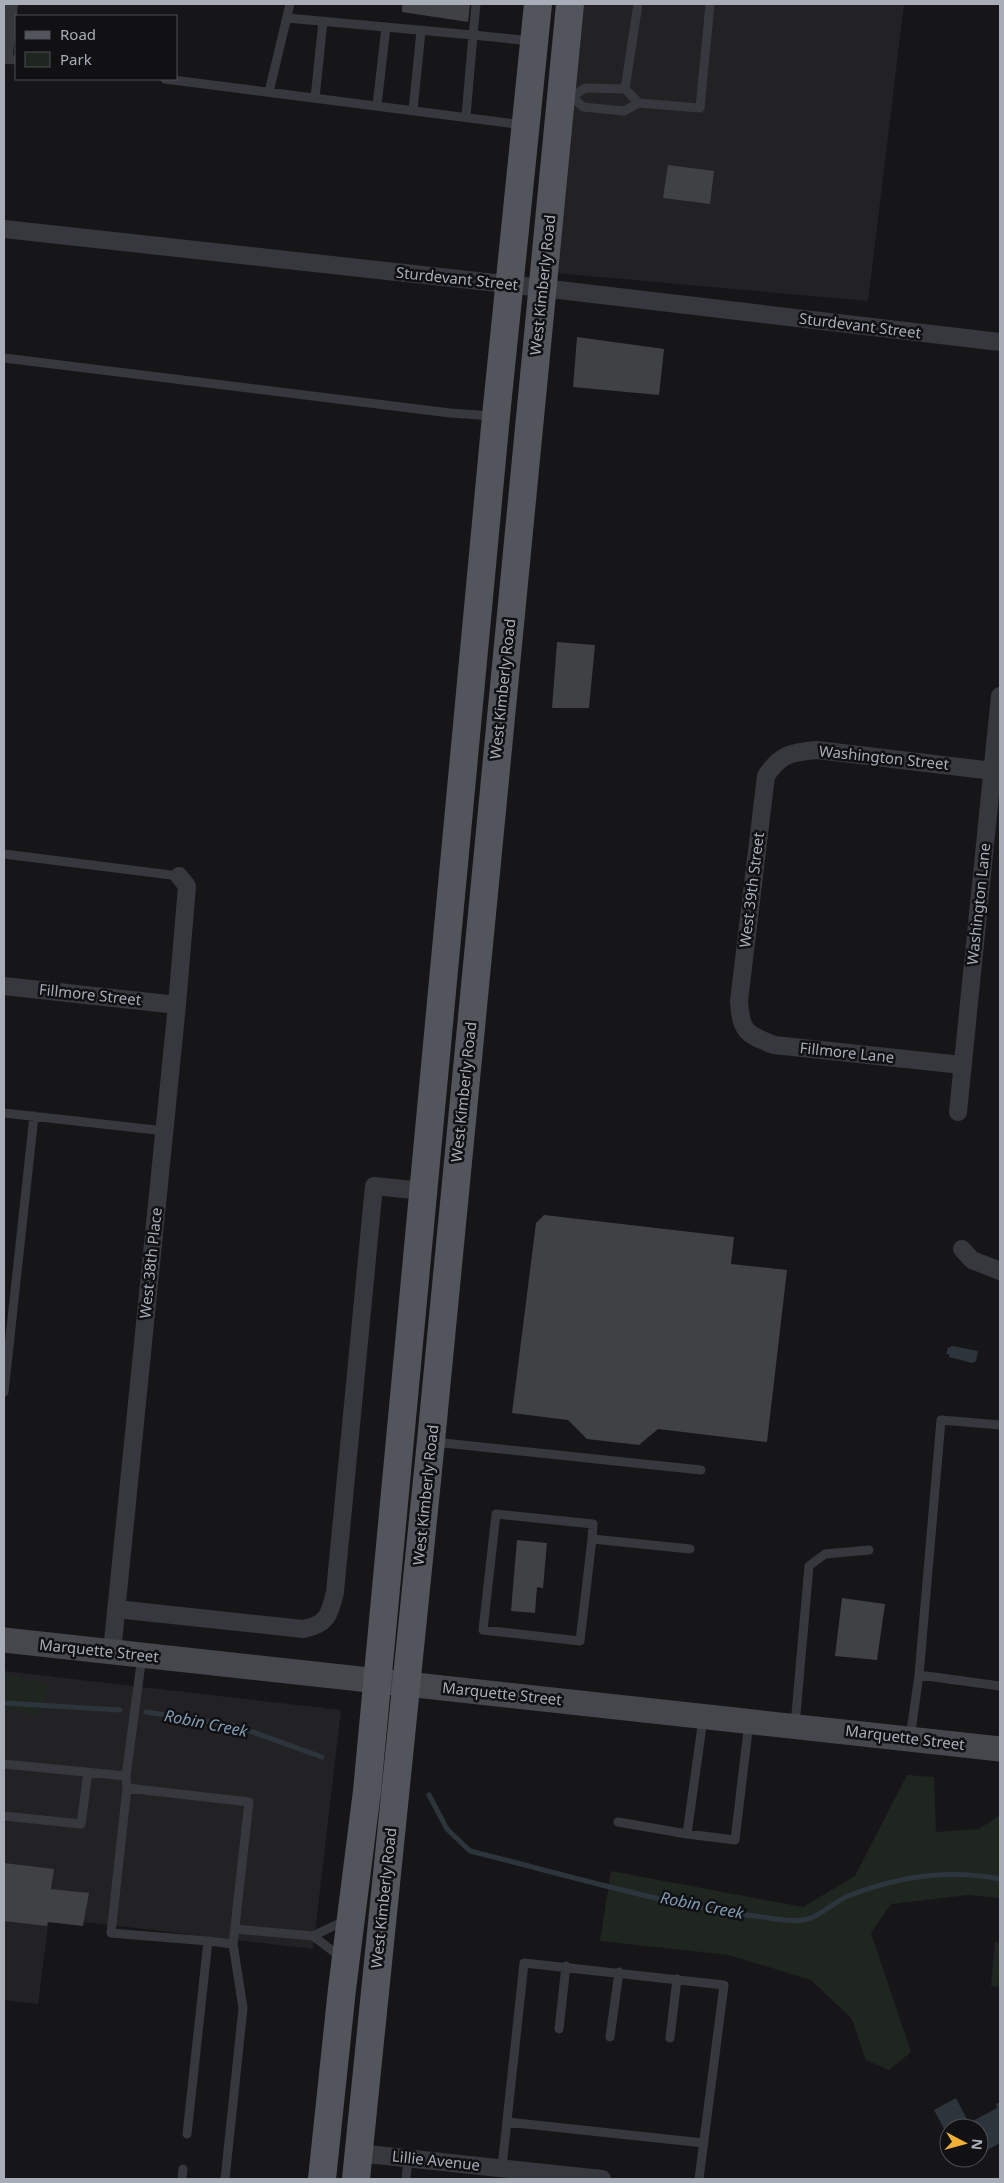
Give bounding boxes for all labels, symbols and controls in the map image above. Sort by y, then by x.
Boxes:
legend [15,15,178,80]
text: Road [60,24,96,44]
text: Park [60,49,92,69]
street label: West Kimberly Road [525,214,559,356]
street label: Sturdevant Street [395,262,520,294]
street label: Sturdevant Street [798,308,923,342]
street label: West Kimberly Road [485,618,519,760]
street label: Washington Street [818,740,951,774]
street label: West 39th Street [734,830,768,949]
street label: Washington Lane [962,842,994,966]
street label: Fillmore Street [38,979,143,1009]
street label: West Kimberly Road [446,1021,480,1163]
street label: Fillmore Lane [799,1037,895,1067]
street label: West 38th Place [134,1206,166,1319]
street label: West Kimberly Road [408,1424,442,1566]
street label: Marquette Street [38,1634,160,1666]
street label: Marquette Street [441,1677,563,1709]
water label: Robin Creek [163,1704,251,1742]
street label: Marquette Street [844,1720,966,1754]
street label: West Kimberly Road [366,1827,400,1969]
water label: Robin Creek [659,1886,747,1924]
north arrow [939,2118,989,2168]
text: N [967,2138,987,2151]
street label: Lillie Avenue [391,2145,481,2175]

